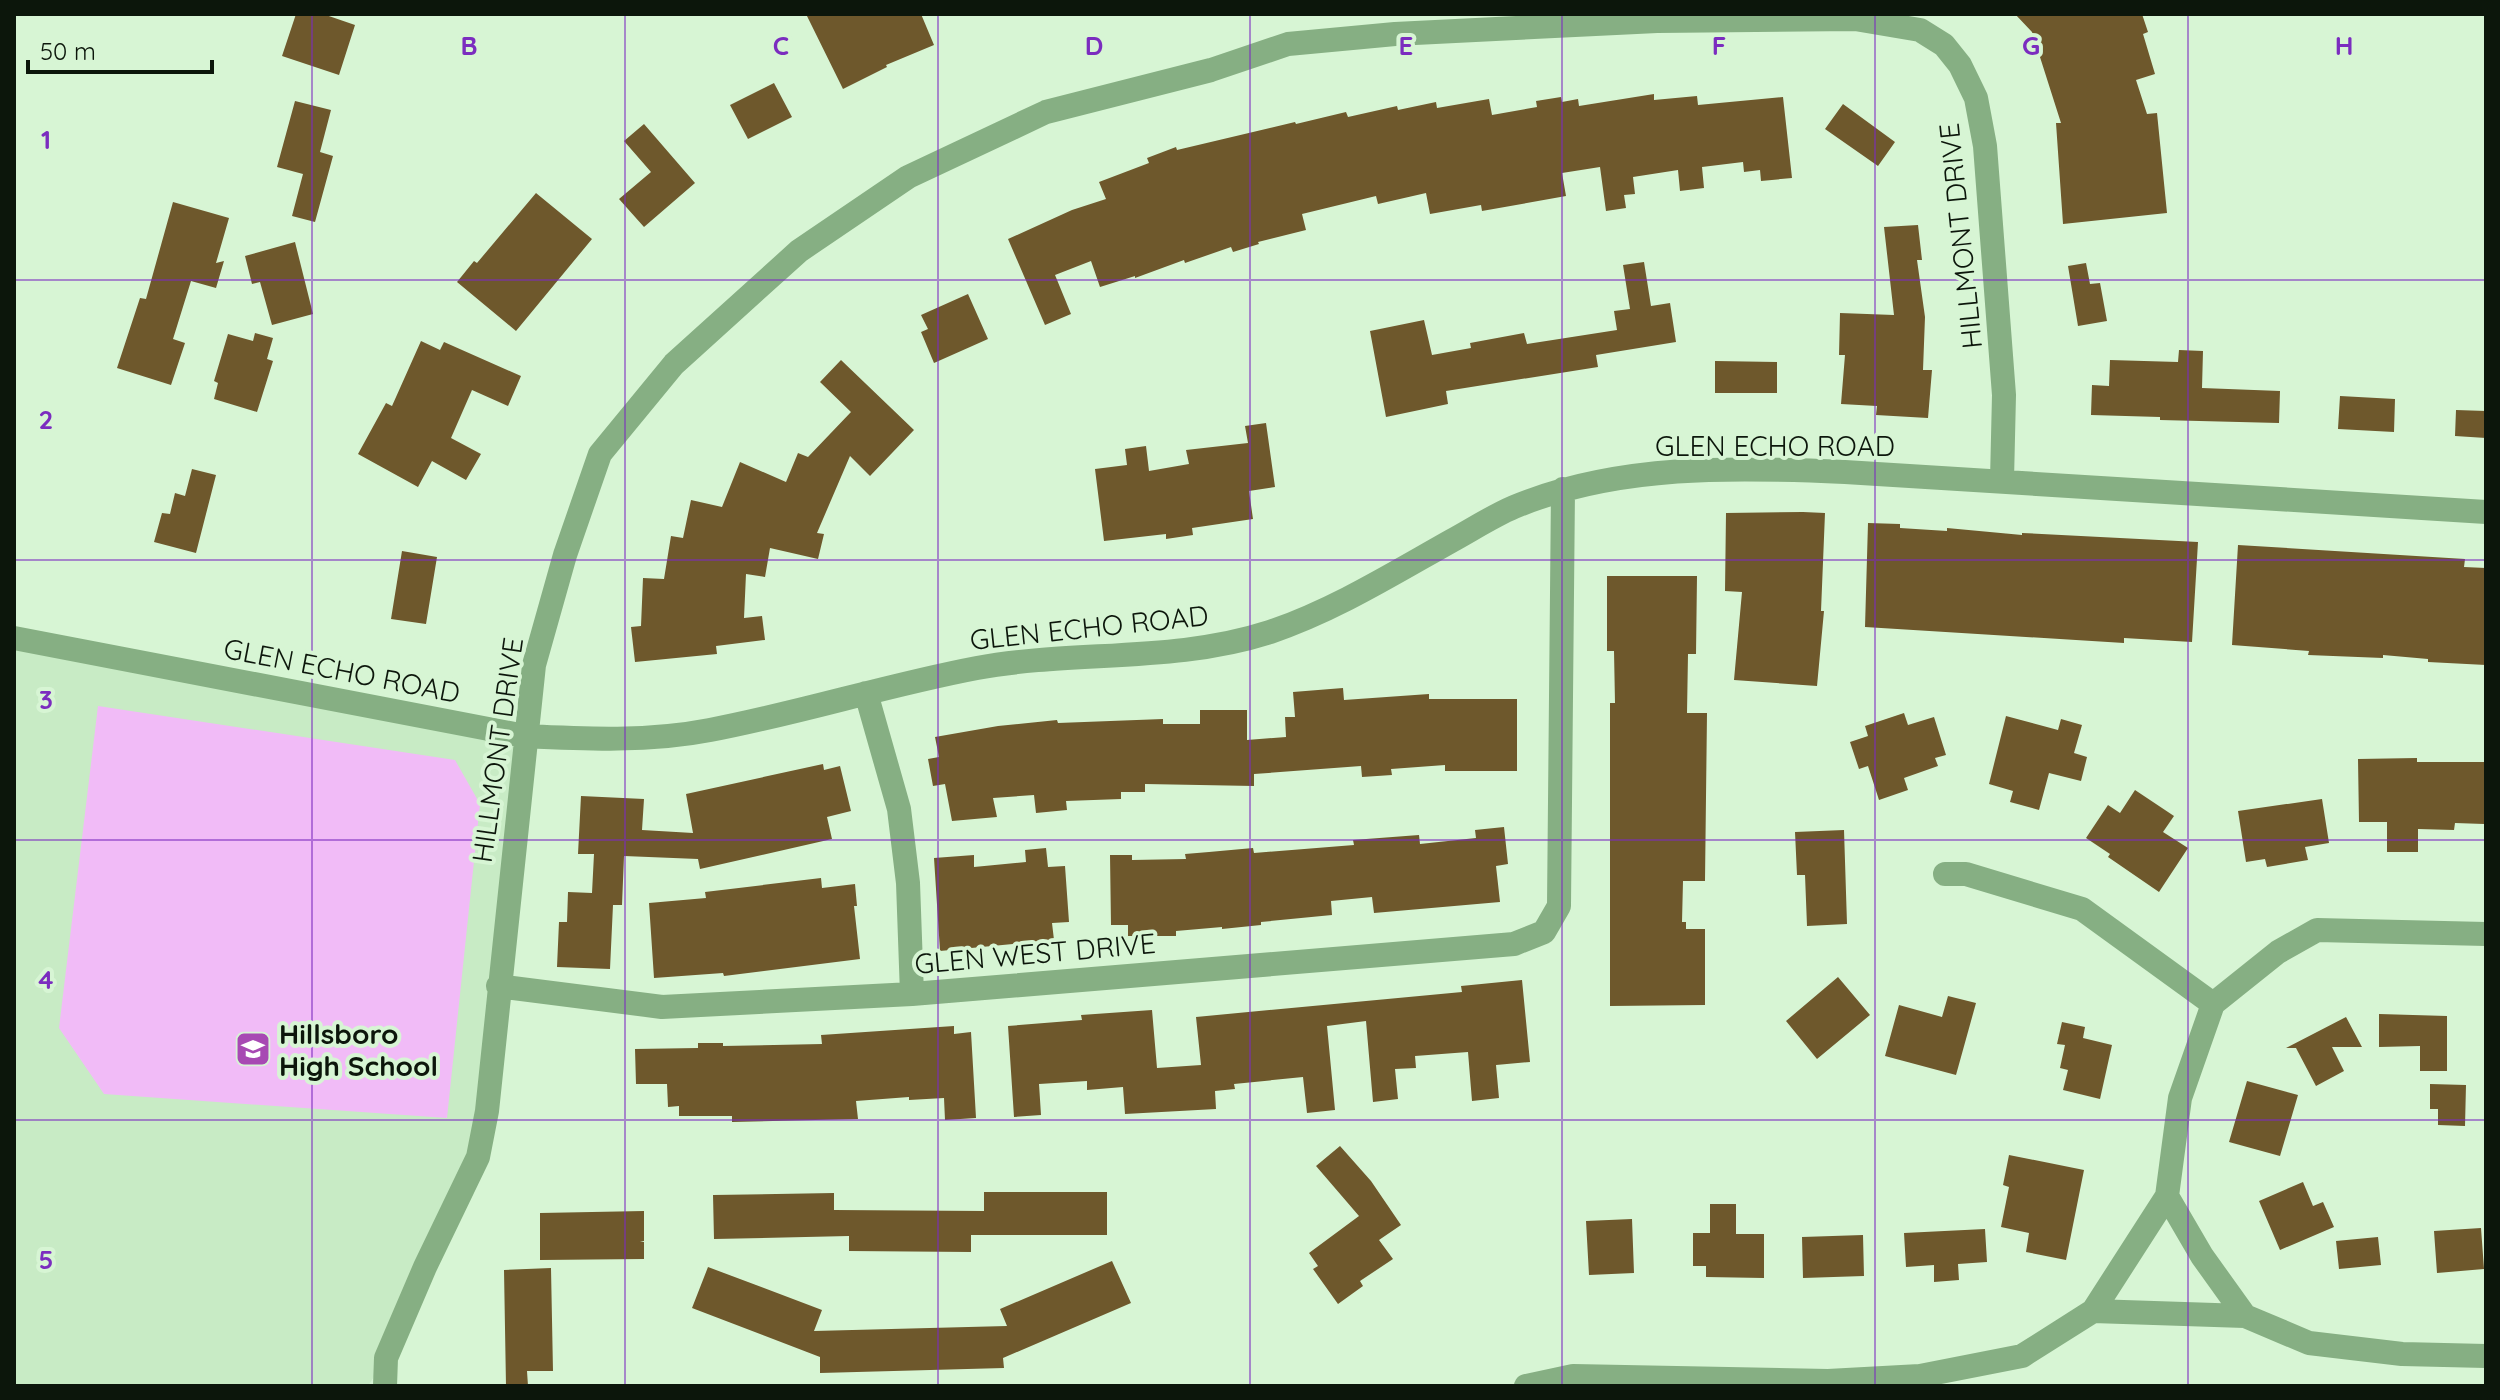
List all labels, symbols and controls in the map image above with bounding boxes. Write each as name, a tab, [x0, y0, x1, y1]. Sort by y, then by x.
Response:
scale bar	[28, 24, 212, 74]
text: B	[460, 29, 478, 62]
text: C	[773, 29, 789, 62]
text: D	[1085, 29, 1103, 62]
text: E	[1399, 29, 1413, 62]
text: F	[1712, 29, 1726, 62]
text: G	[2022, 29, 2040, 62]
text: H	[2335, 29, 2353, 62]
text: 50 m	[40, 36, 96, 66]
street label: HILLMONT DRIVE	[1931, 121, 1989, 351]
text: 1	[41, 123, 51, 156]
text: 2	[39, 403, 53, 436]
street label: GLEN ECHO ROAD	[1655, 428, 1895, 463]
street label: GLEN ECHO ROAD	[968, 597, 1210, 657]
street label: GLEN ECHO ROAD	[221, 630, 463, 710]
street label: HILLMONT DRIVE	[464, 635, 530, 865]
text: 3	[39, 683, 53, 716]
street label: GLEN WEST DRIVE	[913, 925, 1157, 981]
text: 4	[38, 963, 54, 996]
place label: Hillsboro High School	[279, 1016, 438, 1083]
school or university icon: Hillsboro High School	[234, 1030, 272, 1068]
text: 5	[39, 1243, 53, 1276]

